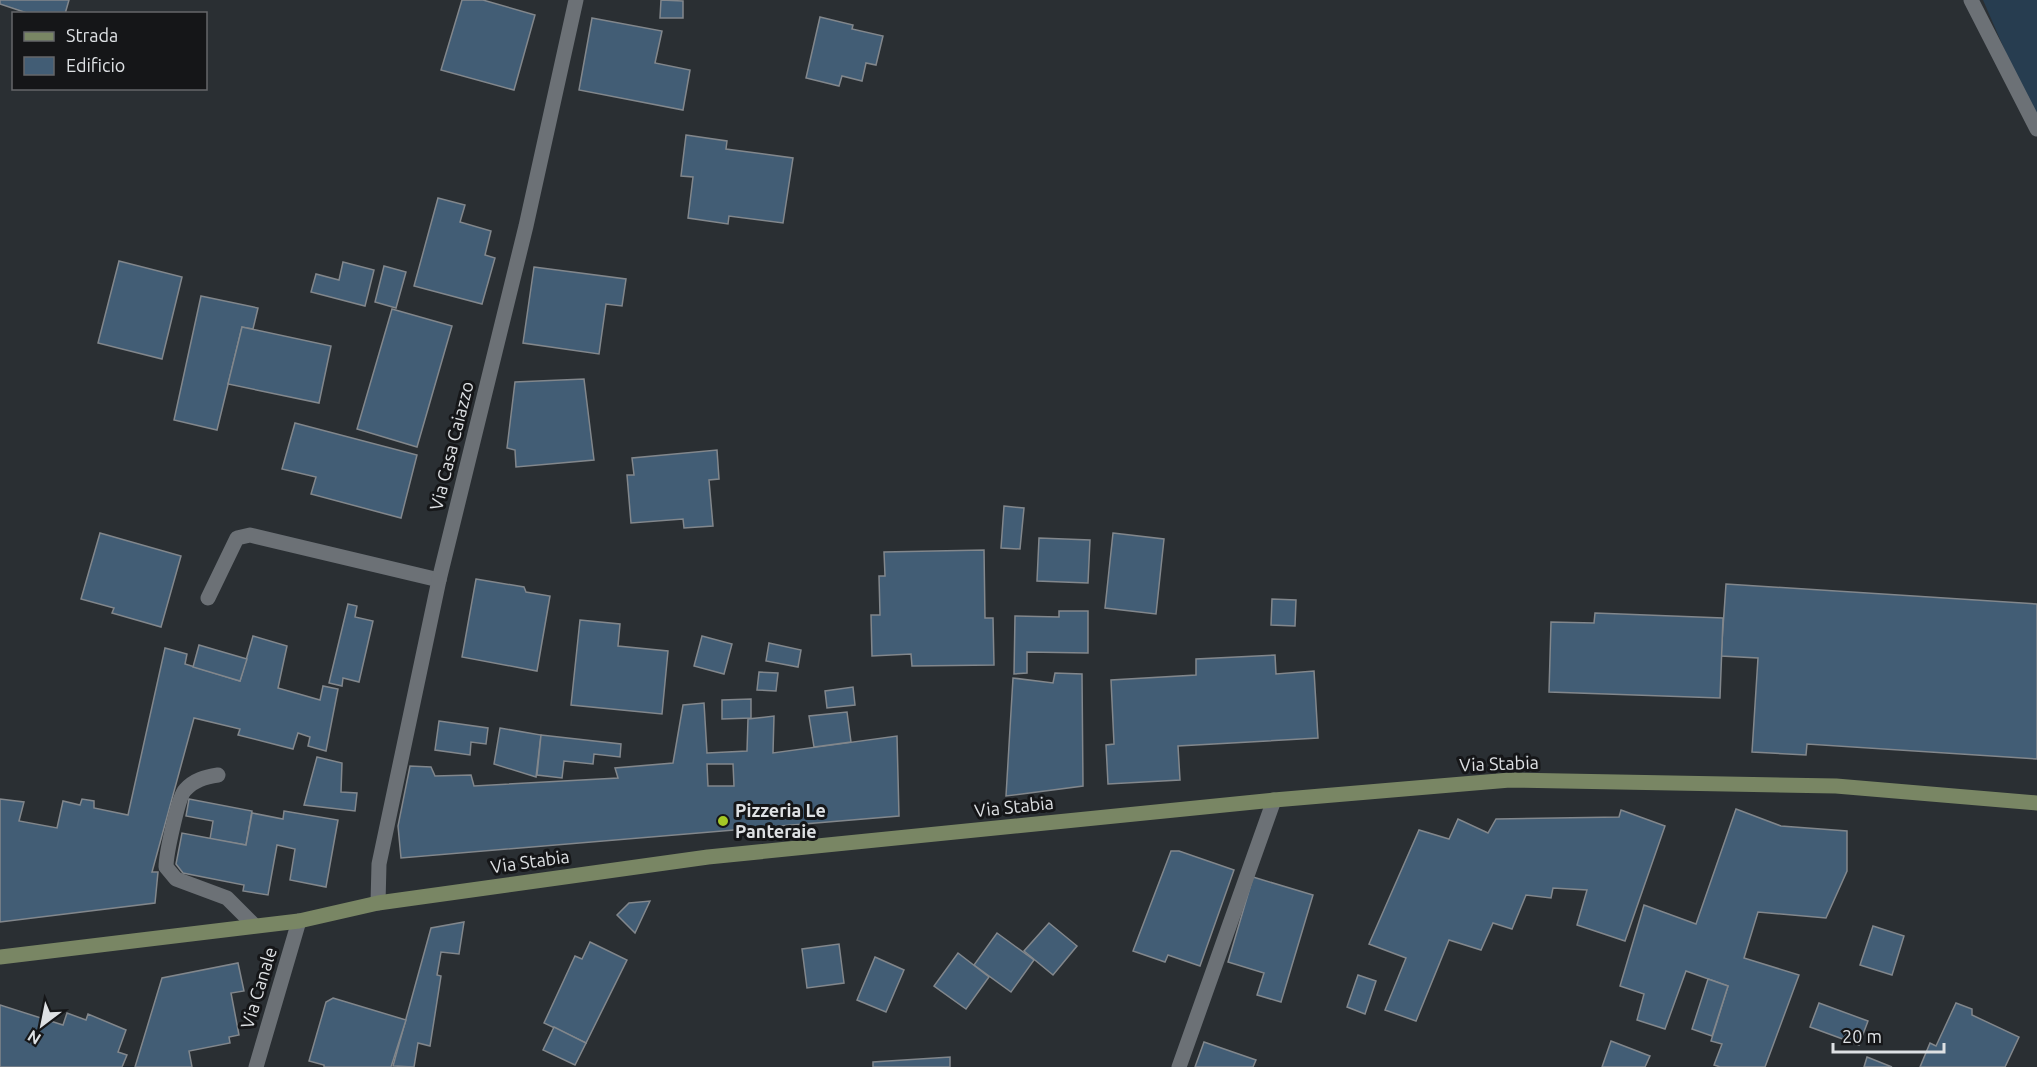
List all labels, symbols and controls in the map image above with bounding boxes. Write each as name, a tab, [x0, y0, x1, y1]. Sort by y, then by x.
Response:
legend	[12, 12, 207, 90]
text: Strada	[66, 25, 118, 45]
text: Edificio	[66, 55, 125, 75]
street label: Via Casa Caiazzo	[425, 379, 477, 512]
street label: Via Stabia	[1459, 752, 1539, 774]
street label: Via Stabia	[973, 792, 1055, 820]
place label: Pizzeria Le Panteraie	[735, 800, 826, 841]
marker: Pizzeria Le Panteraie	[716, 814, 730, 828]
street label: Via Stabia	[489, 846, 571, 876]
street label: Via Canale	[236, 944, 280, 1031]
north arrow	[12, 995, 72, 1055]
scale bar	[1833, 1016, 1944, 1054]
text: 20 m	[1842, 1026, 1882, 1046]
text: N	[24, 1027, 44, 1049]

